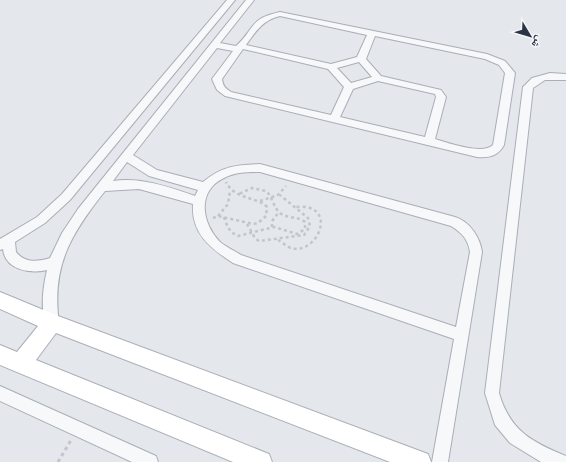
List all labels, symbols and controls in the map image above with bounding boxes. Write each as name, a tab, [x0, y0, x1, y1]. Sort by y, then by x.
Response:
north arrow	[510, 16, 550, 56]
text: ش	[528, 33, 546, 51]

